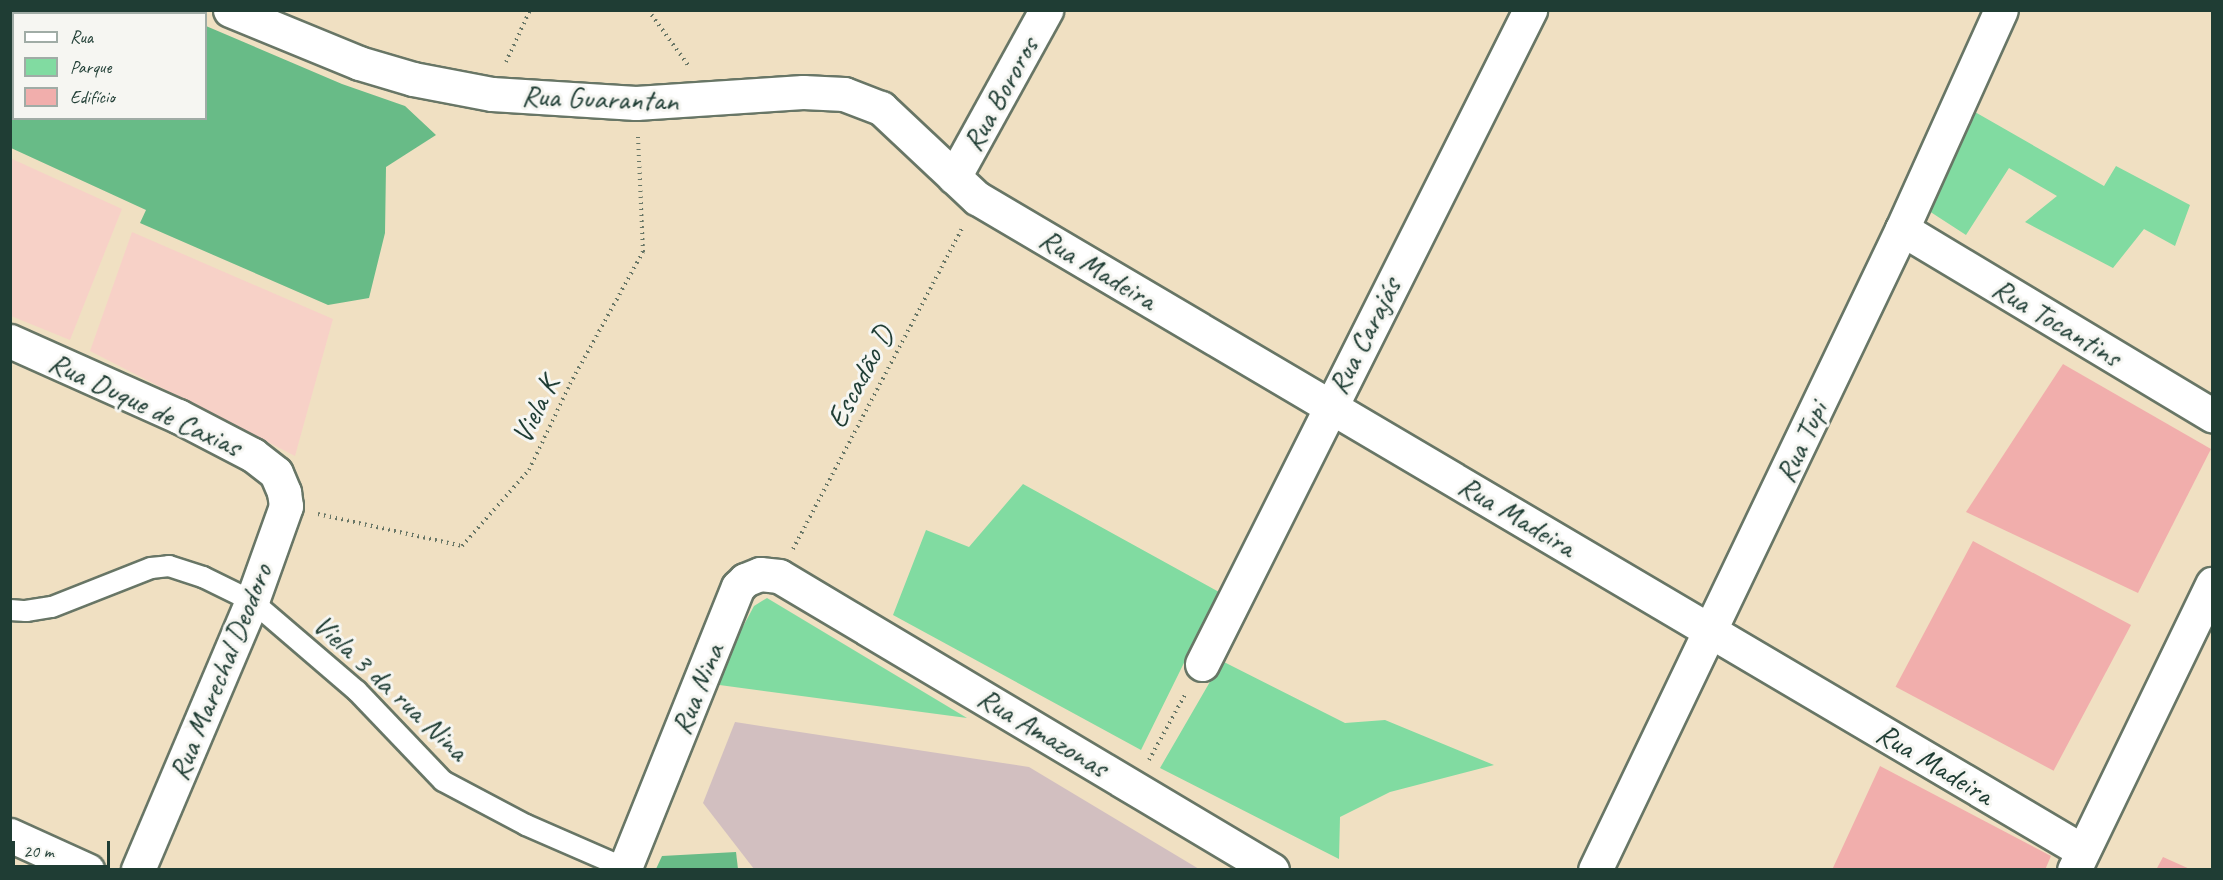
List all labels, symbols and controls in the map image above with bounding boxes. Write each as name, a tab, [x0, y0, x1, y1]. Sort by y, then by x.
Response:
legend	[12, 12, 207, 120]
text: Rua	[70, 26, 93, 48]
street label: Rua Bororos	[954, 31, 1046, 157]
text: Parque	[70, 56, 111, 78]
street label: Rua Guarantan	[521, 77, 679, 119]
text: Edifício	[70, 86, 115, 108]
street label: Rua Madeira	[1032, 220, 1164, 318]
street label: Rua Tocantins	[1987, 270, 2127, 374]
street label: Rua Carajás	[1320, 272, 1408, 400]
street label: Escadão D	[818, 320, 902, 434]
street label: Rua Duque de Caxias	[43, 344, 247, 464]
street label: Viela K	[504, 371, 566, 449]
street label: Rua Tupi	[1767, 396, 1835, 488]
street label: Rua Madeira	[1451, 467, 1583, 565]
street label: Rua Marechal Deodoro	[160, 558, 280, 786]
street label: Viela 3 da rua Nina	[306, 606, 476, 768]
street label: Rua Nina	[662, 638, 732, 740]
street label: Rua Amazonas	[971, 679, 1115, 785]
street label: Rua Madeira	[1869, 715, 2001, 813]
scale bar	[15, 829, 112, 867]
text: 20 m	[23, 840, 54, 862]

